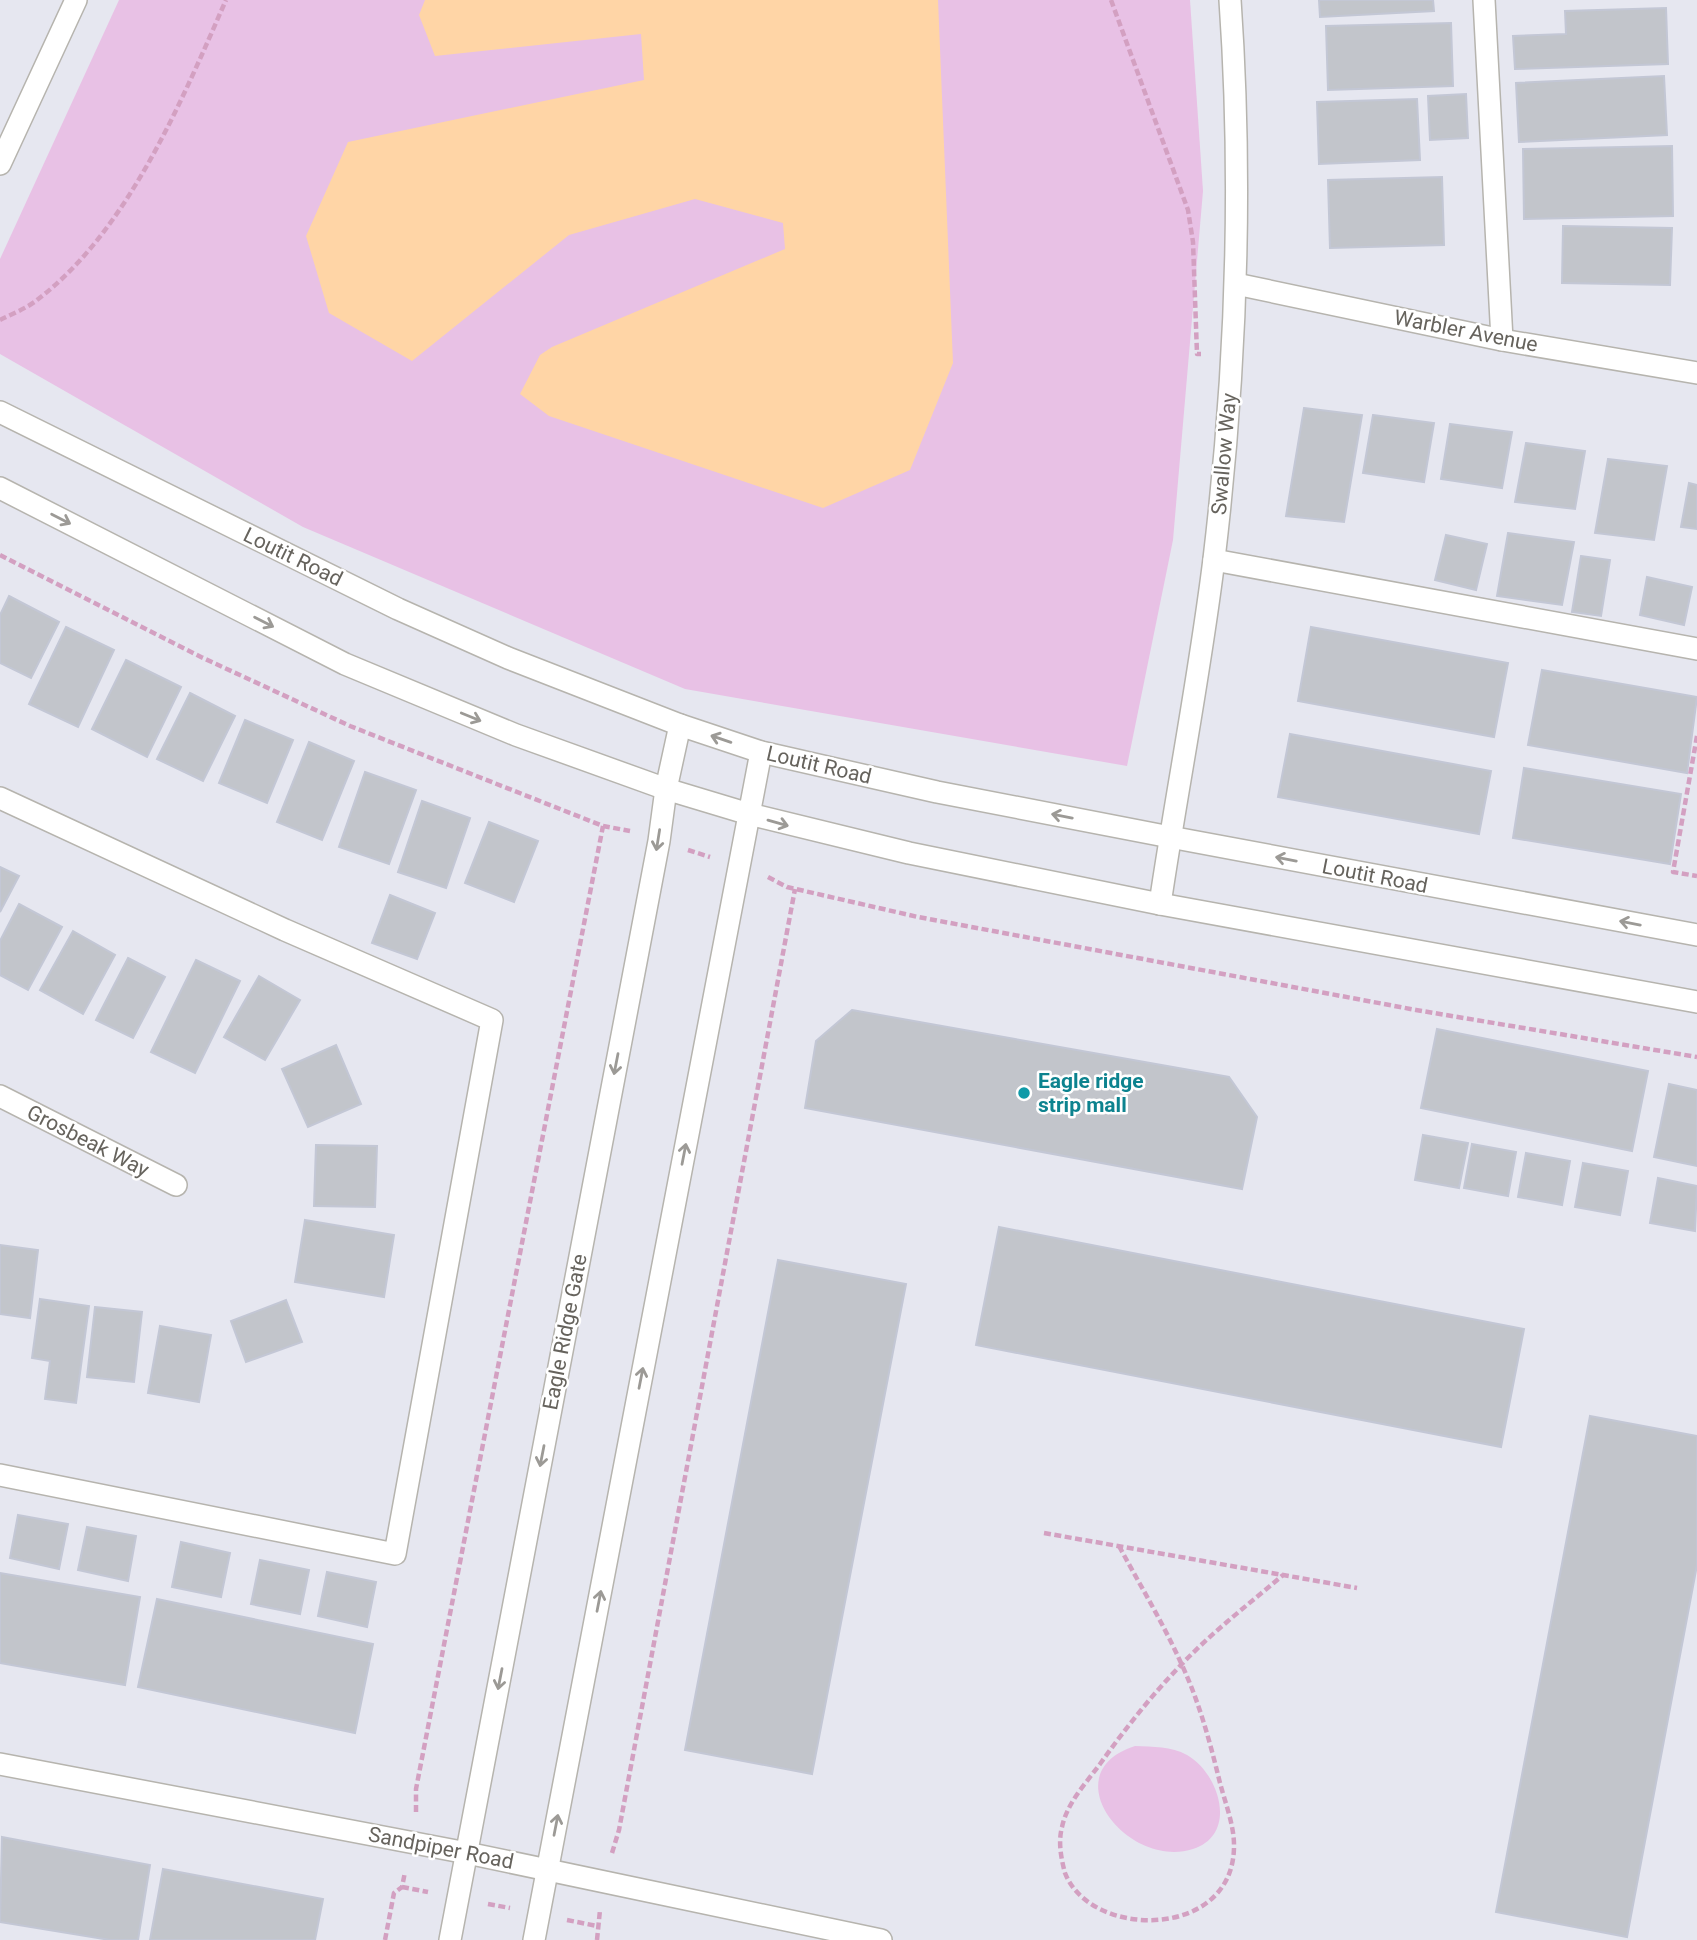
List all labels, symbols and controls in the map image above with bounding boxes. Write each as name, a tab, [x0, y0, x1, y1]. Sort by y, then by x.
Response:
street label: Warbler Avenue	[1392, 305, 1540, 357]
street label: Swallow Way	[1207, 392, 1241, 516]
one-way arrow	[50, 513, 71, 527]
street label: Loutit Road	[240, 523, 346, 591]
one-way arrow	[253, 616, 274, 630]
one-way arrow	[459, 711, 481, 724]
one-way arrow	[711, 732, 733, 744]
street label: Loutit Road	[764, 741, 874, 789]
one-way arrow	[1051, 809, 1074, 823]
one-way arrow	[767, 817, 789, 830]
one-way arrow	[651, 828, 664, 851]
one-way arrow	[1275, 852, 1298, 865]
street label: Loutit Road	[1320, 854, 1430, 898]
one-way arrow	[1619, 916, 1642, 929]
one-way arrow	[609, 1052, 623, 1074]
place label: Eagle ridge strip mall	[1038, 1069, 1144, 1117]
marker: Eagle ridge strip mall	[1016, 1085, 1032, 1101]
street label: Grosbeak Way	[23, 1100, 153, 1182]
one-way arrow	[678, 1144, 691, 1166]
street label: Eagle Ridge Gate	[538, 1252, 592, 1412]
one-way arrow	[635, 1367, 649, 1390]
one-way arrow	[535, 1444, 548, 1466]
one-way arrow	[592, 1590, 606, 1613]
one-way arrow	[492, 1667, 506, 1690]
one-way arrow	[550, 1814, 563, 1837]
street label: Sandpiper Road	[366, 1822, 516, 1874]

